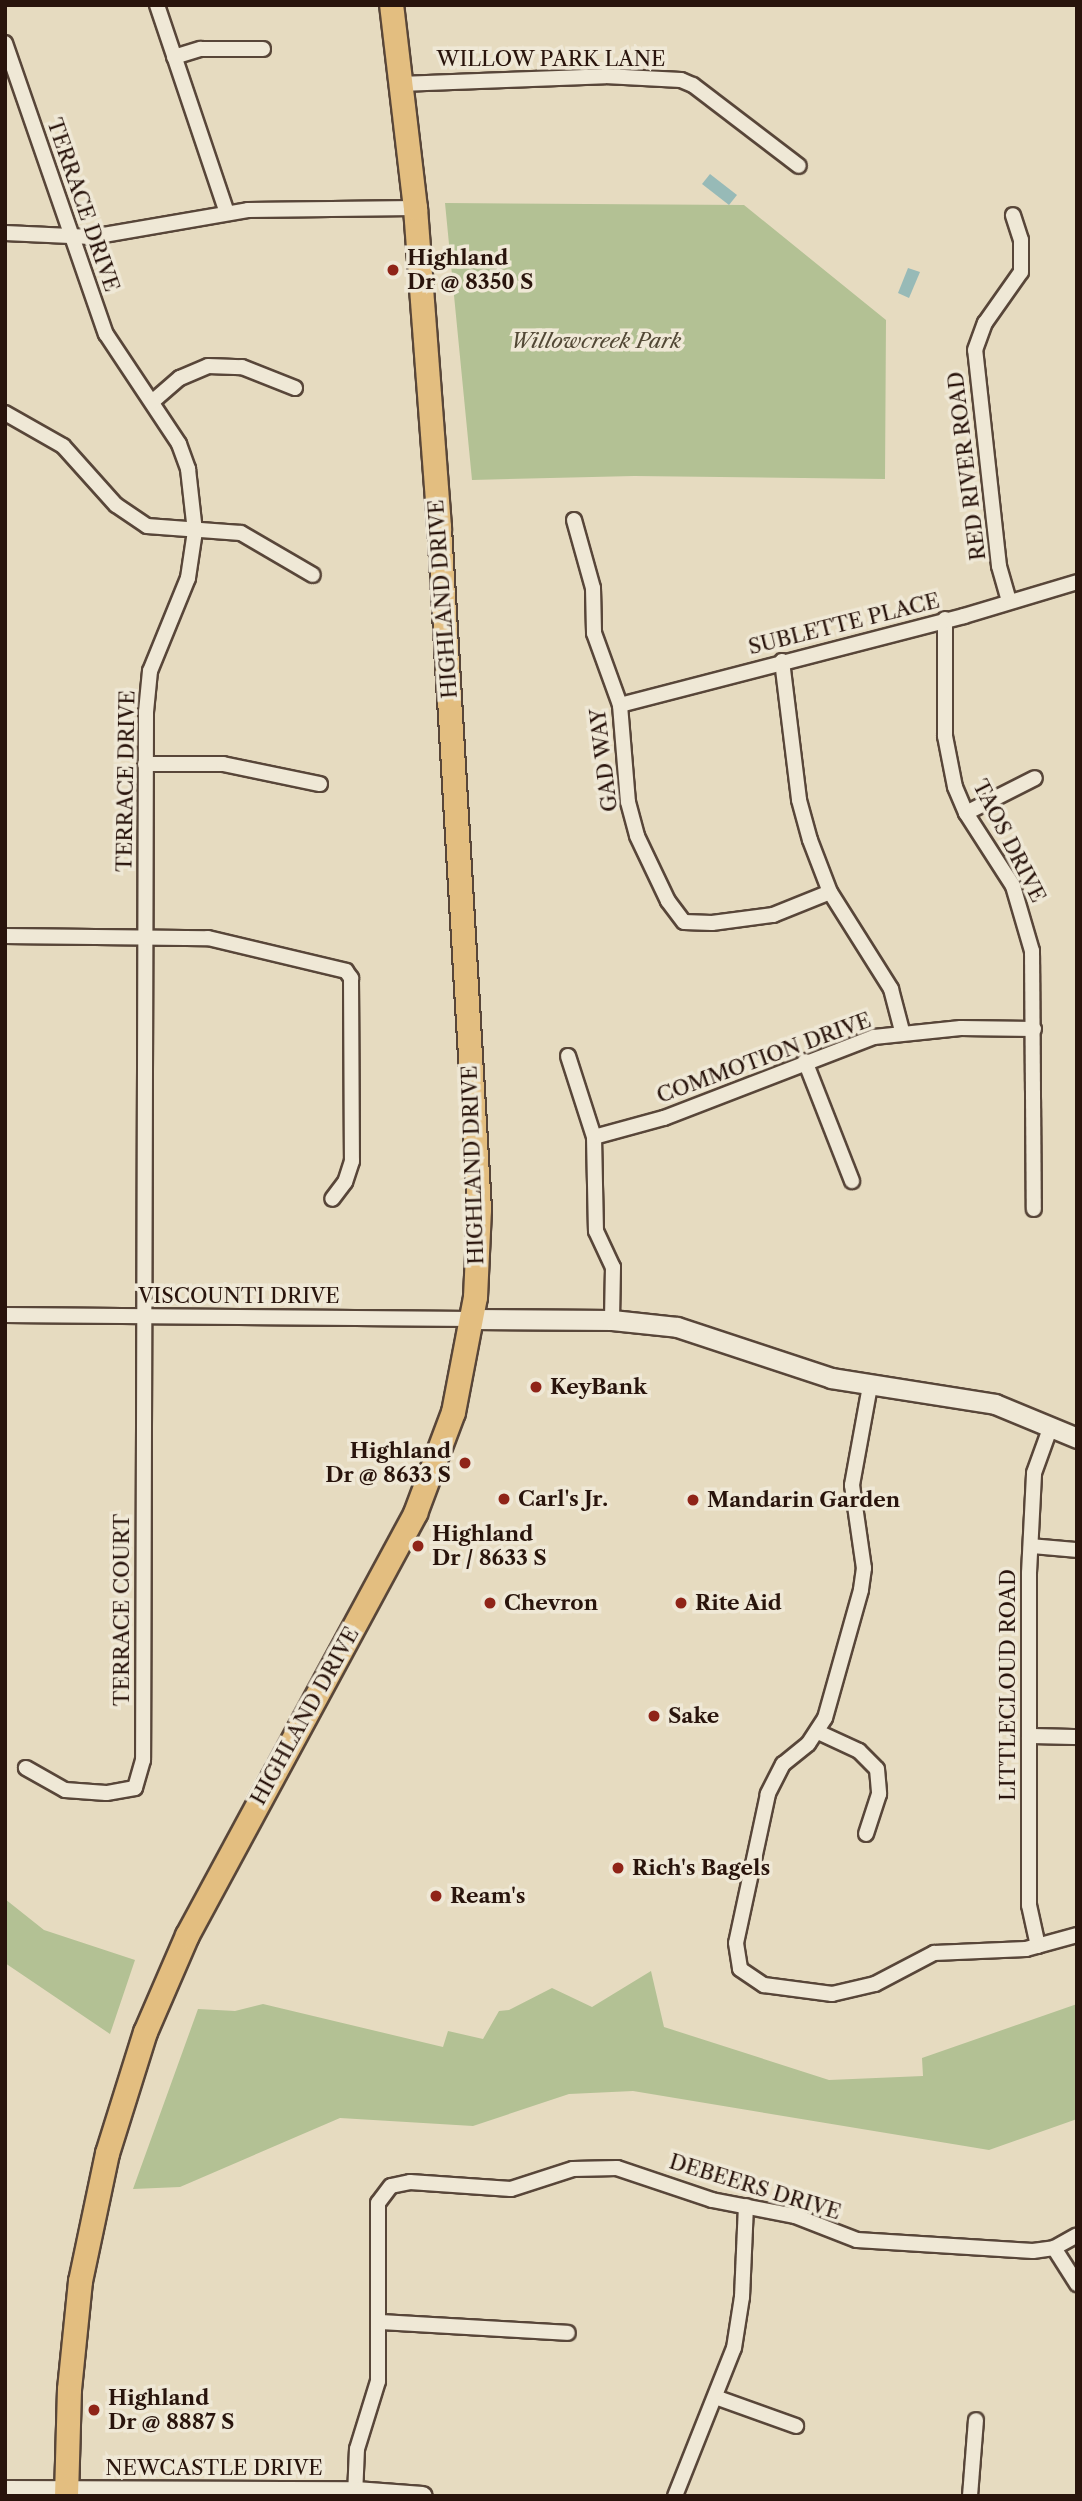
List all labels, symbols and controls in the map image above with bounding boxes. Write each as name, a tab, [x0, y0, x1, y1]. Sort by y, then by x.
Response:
street label: WILLOW PARK LANE	[436, 46, 666, 72]
street label: TERRACE DRIVE	[41, 115, 125, 295]
place label: Highland Dr @ 8350 S	[407, 245, 534, 295]
marker: Highland Dr @ 8350 S	[385, 262, 401, 278]
park label: Willowcreek Park	[511, 328, 681, 354]
street label: RED RIVER ROAD	[943, 370, 991, 562]
street label: HIGHLAND DRIVE	[423, 499, 463, 699]
street label: SUBLETTE PLACE	[746, 588, 942, 660]
street label: TERRACE DRIVE	[112, 690, 140, 872]
street label: GAD WAY	[585, 706, 623, 814]
street label: TAOS DRIVE	[967, 775, 1051, 907]
street label: COMMOTION DRIVE	[653, 1007, 875, 1109]
street label: HIGHLAND DRIVE	[457, 1065, 489, 1265]
street label: VISCOUNTI DRIVE	[138, 1283, 340, 1309]
place label: KeyBank	[550, 1374, 647, 1400]
marker: KeyBank	[528, 1379, 544, 1395]
place label: Highland Dr @ 8633 S	[325, 1438, 451, 1488]
marker: Highland Dr @ 8633 S	[457, 1455, 473, 1471]
place label: Carl's Jr.	[518, 1486, 608, 1512]
place label: Mandarin Garden	[707, 1487, 900, 1513]
marker: Carl's Jr.	[496, 1491, 512, 1507]
marker: Mandarin Garden	[685, 1492, 701, 1508]
street label: TERRACE COURT	[109, 1514, 135, 1706]
place label: Highland Dr / 8633 S	[432, 1521, 547, 1571]
marker: Highland Dr / 8633 S	[410, 1538, 426, 1554]
street label: LITTLECLOUD ROAD	[995, 1569, 1021, 1801]
place label: Chevron	[504, 1590, 598, 1616]
place label: Rite Aid	[695, 1590, 783, 1616]
marker: Chevron	[482, 1595, 498, 1611]
marker: Rite Aid	[673, 1595, 689, 1611]
street label: HIGHLAND DRIVE	[246, 1623, 364, 1809]
place label: Sake	[668, 1703, 719, 1729]
marker: Sake	[646, 1708, 662, 1724]
place label: Rich's Bagels	[632, 1855, 770, 1881]
marker: Rich's Bagels	[610, 1860, 626, 1876]
place label: Ream's	[450, 1883, 525, 1909]
marker: Ream's	[428, 1888, 444, 1904]
street label: DEBEERS DRIVE	[666, 2149, 844, 2225]
place label: Highland Dr @ 8887 S	[108, 2385, 235, 2435]
marker: Highland Dr @ 8887 S	[86, 2402, 102, 2418]
street label: NEWCASTLE DRIVE	[105, 2455, 323, 2481]

